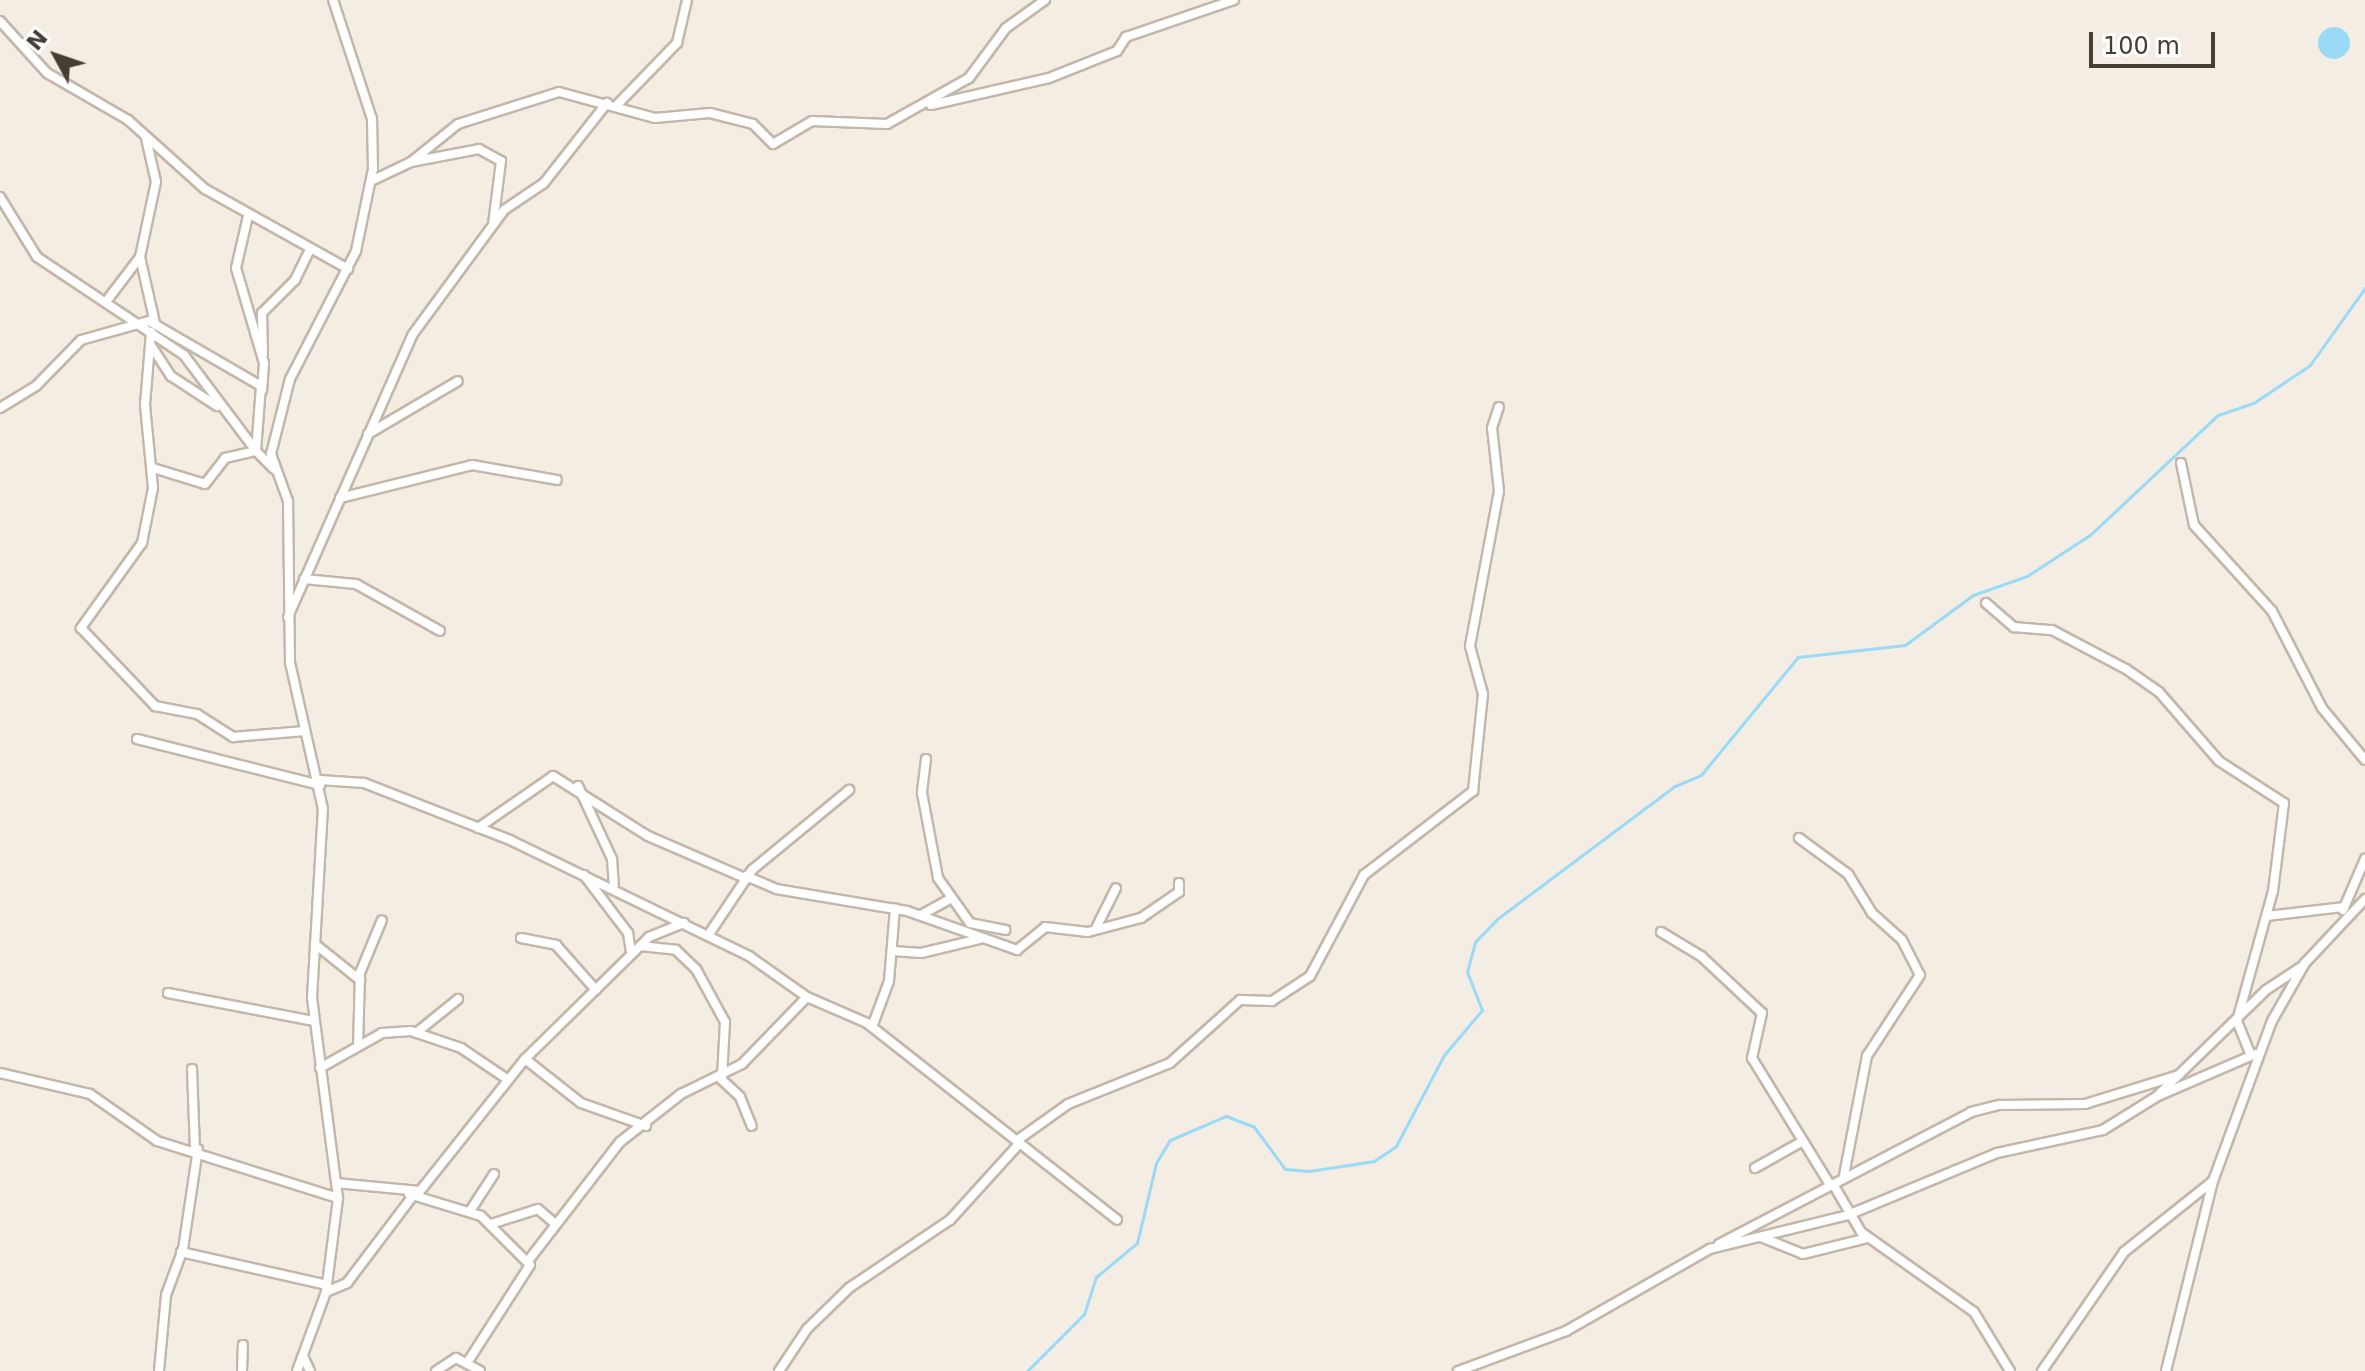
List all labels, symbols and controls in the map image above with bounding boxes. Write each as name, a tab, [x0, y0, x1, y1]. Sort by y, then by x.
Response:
north arrow	[16, 16, 96, 96]
scale bar	[2093, 16, 2219, 66]
text: N	[22, 25, 53, 55]
text: 100 m	[2103, 32, 2180, 60]

